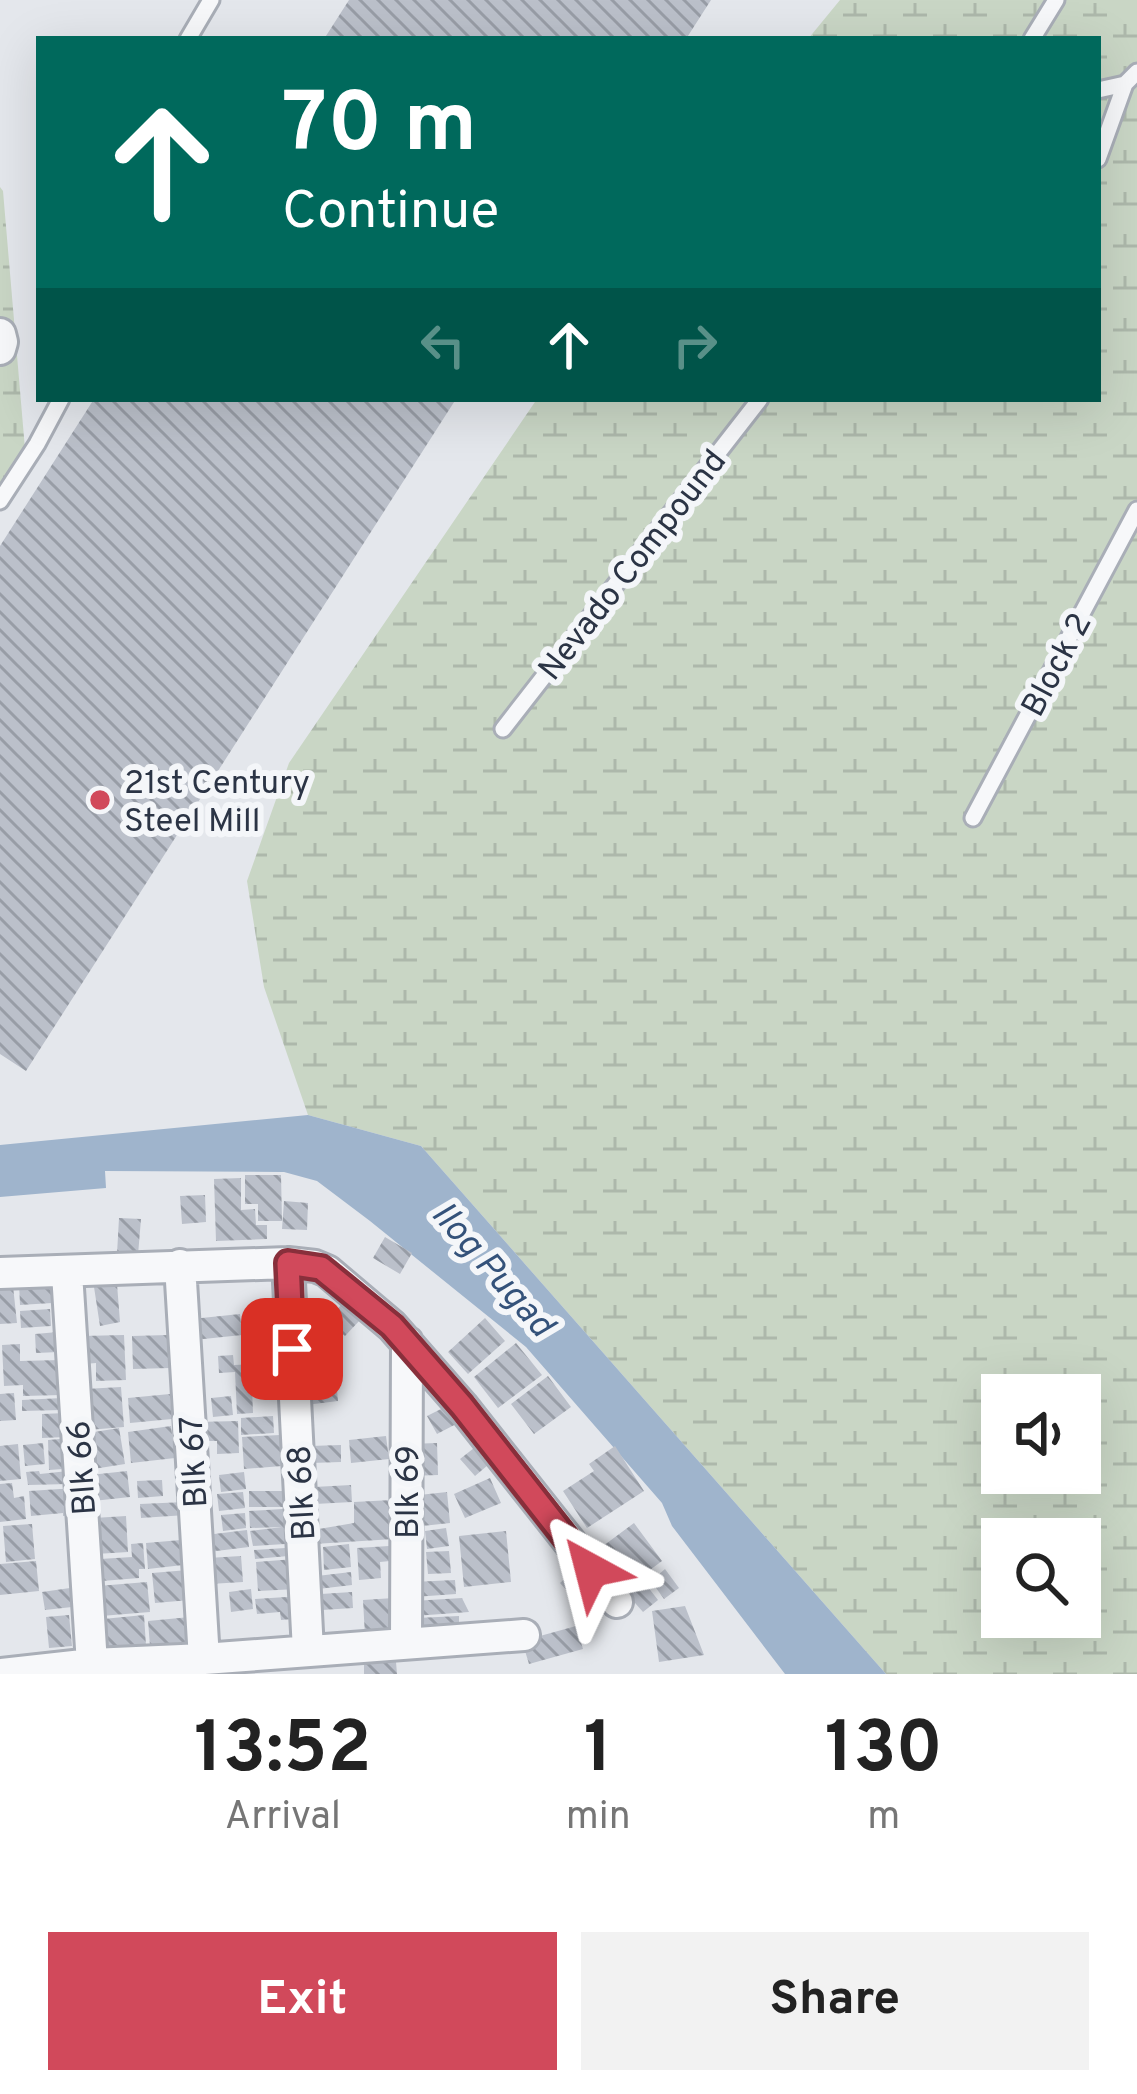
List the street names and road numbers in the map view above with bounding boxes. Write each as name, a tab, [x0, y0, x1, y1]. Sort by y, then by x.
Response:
street label: Nevado Compound	[531, 443, 737, 690]
street label: Block 2	[1014, 607, 1103, 725]
street label: Blk 67	[173, 1415, 219, 1509]
street label: Blk 66	[60, 1419, 108, 1517]
street label: Blk 68	[281, 1444, 327, 1542]
street label: Blk 69	[389, 1445, 431, 1539]

